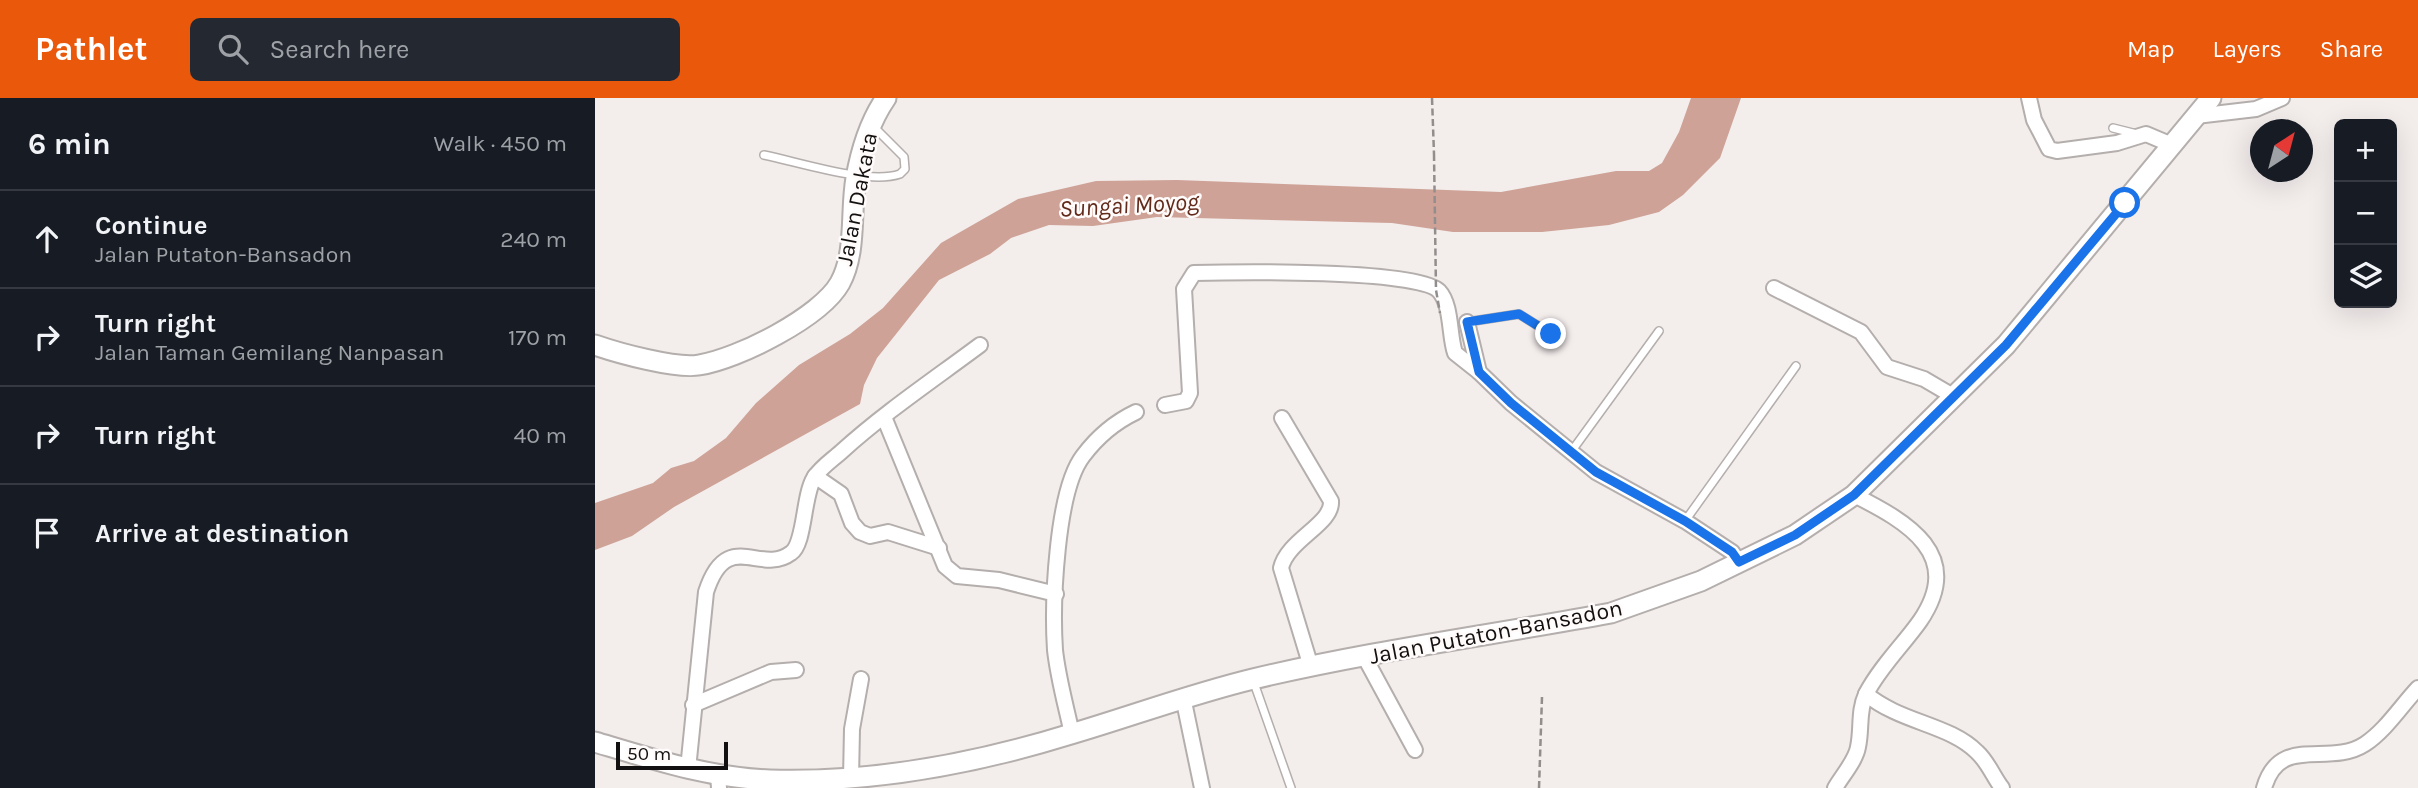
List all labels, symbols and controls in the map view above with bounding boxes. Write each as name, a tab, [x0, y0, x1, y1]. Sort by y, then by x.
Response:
search box	[190, 18, 680, 81]
text: Pathlet	[35, 30, 148, 68]
icon: search	[214, 30, 252, 68]
text: Search here	[270, 34, 409, 65]
text: Map	[2127, 35, 2175, 63]
text: Layers	[2213, 35, 2282, 63]
text: Share	[2320, 35, 2383, 63]
north arrow	[2250, 119, 2313, 182]
map controls	[2334, 119, 2397, 308]
button: +	[2334, 119, 2397, 182]
text: 6 min	[28, 126, 111, 162]
text: Walk · 450 m	[434, 130, 567, 157]
street label: Jalan Dakata	[831, 130, 883, 268]
button: −	[2334, 182, 2397, 245]
water label: Sungai Moyog	[1059, 187, 1200, 223]
route start	[2109, 187, 2140, 218]
text: Continue	[95, 210, 207, 241]
icon: ahead	[28, 220, 66, 258]
text: 240 m	[500, 226, 567, 253]
text: Jalan Putaton-Bansadon	[95, 241, 352, 268]
button: layers	[2334, 245, 2397, 308]
text: Turn right	[95, 308, 216, 339]
icon: right	[28, 318, 66, 356]
route end	[1535, 318, 1566, 349]
text: 170 m	[508, 324, 567, 351]
text: Jalan Taman Gemilang Nanpasan	[95, 339, 445, 366]
icon: right	[28, 416, 66, 454]
text: Turn right	[95, 420, 216, 451]
text: 40 m	[514, 422, 567, 449]
icon: arrive	[28, 514, 66, 552]
text: Arrive at destination	[95, 518, 349, 549]
street label: Jalan Putaton-Bansadon	[1367, 594, 1625, 670]
scale bar	[616, 739, 728, 771]
text: 50 m	[627, 743, 671, 765]

